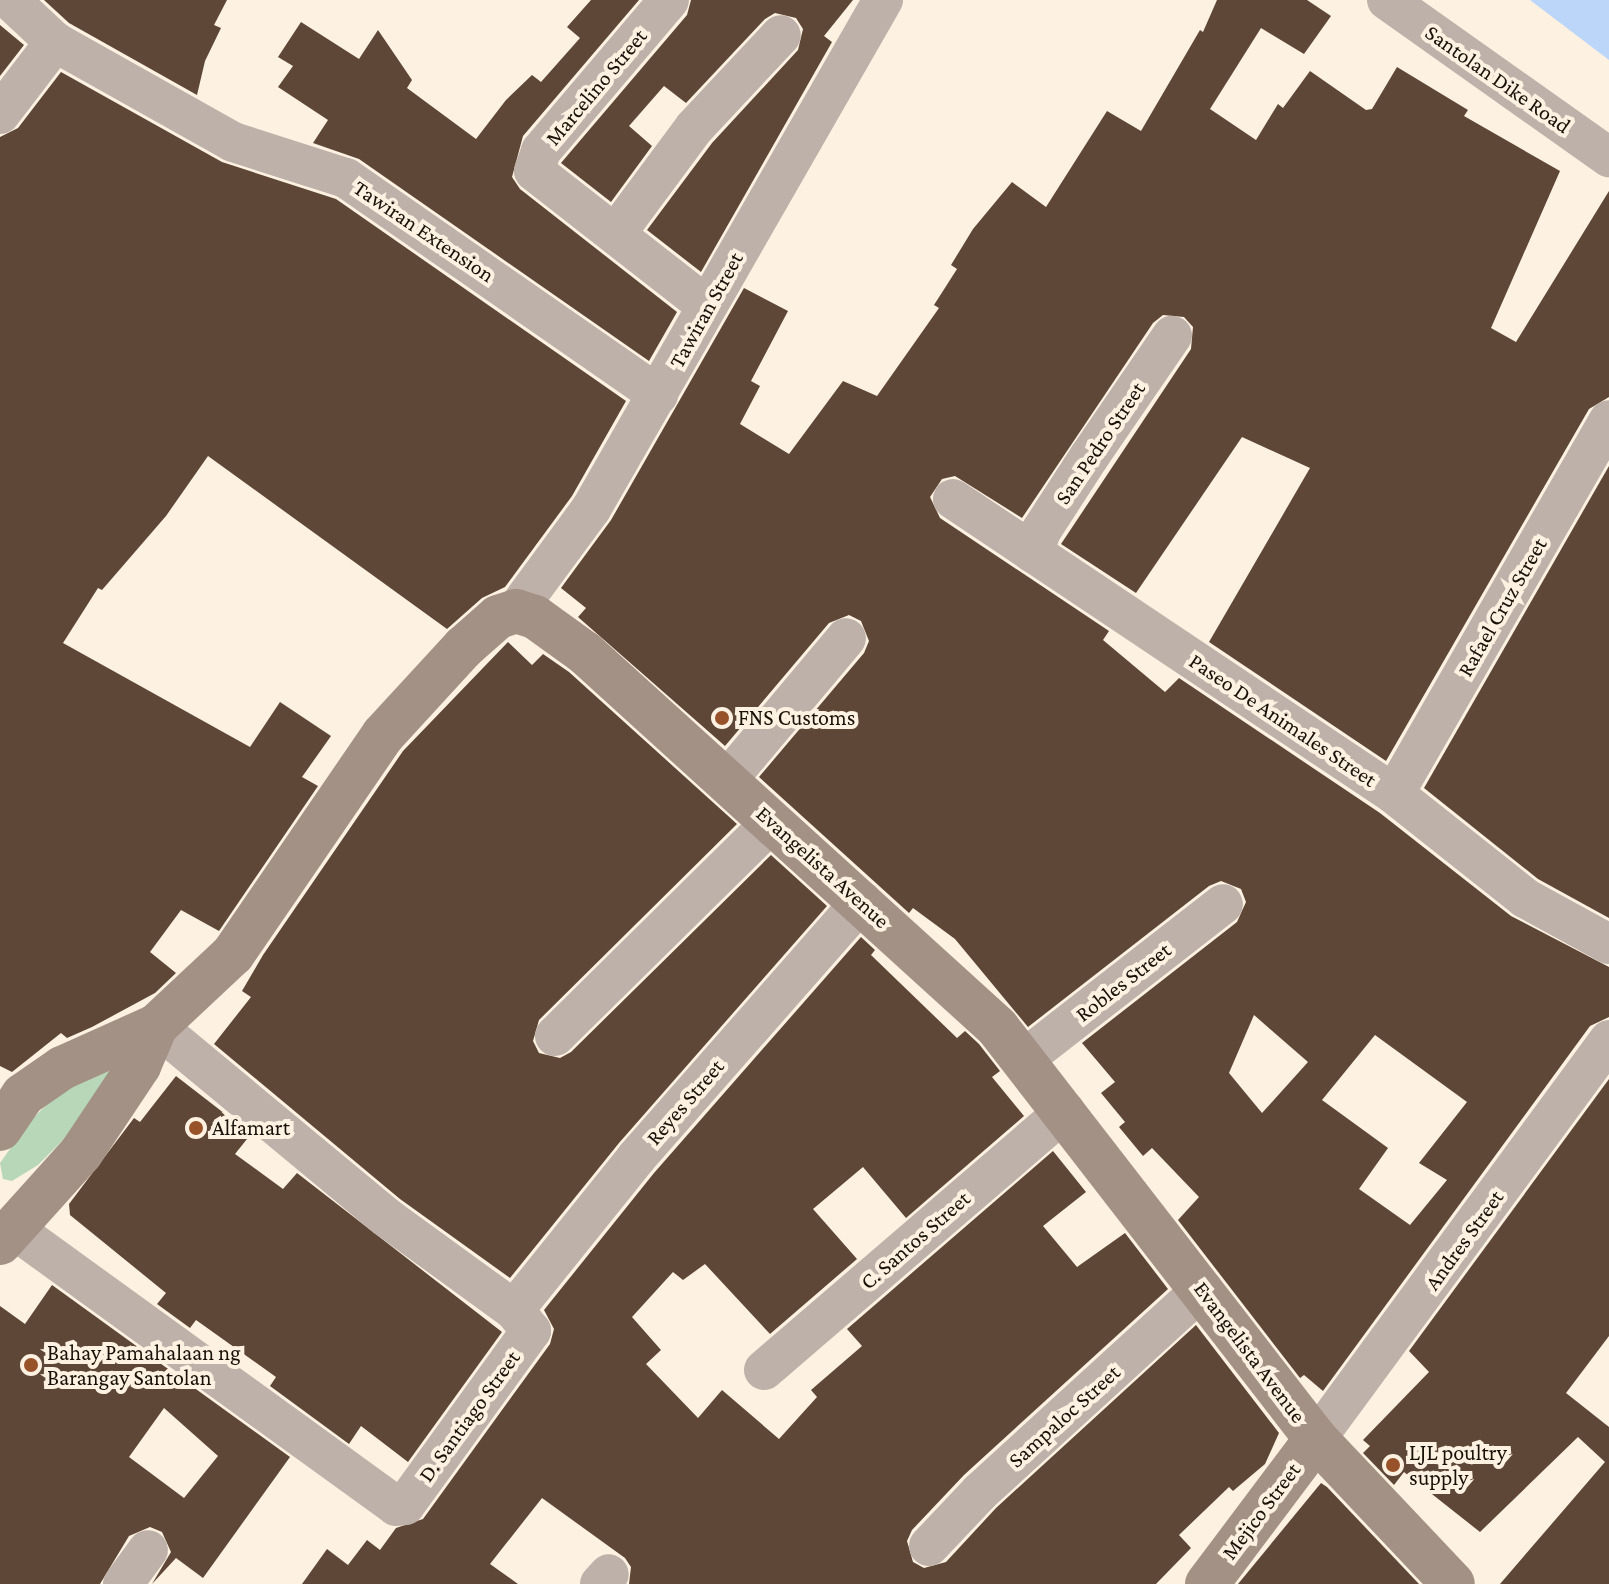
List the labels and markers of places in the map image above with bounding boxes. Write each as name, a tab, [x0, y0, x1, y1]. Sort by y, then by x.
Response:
place label: FNS Customs	[738, 705, 855, 731]
marker: FNS Customs	[713, 709, 731, 727]
place label: Alfamart	[212, 1115, 290, 1141]
marker: Alfamart	[187, 1119, 205, 1137]
place label: Bahay Pamahalaan ng Barangay Santolan	[47, 1339, 241, 1390]
marker: Bahay Pamahalaan ng Barangay Santolan	[22, 1356, 40, 1374]
place label: LJL poultry supply	[1409, 1439, 1507, 1490]
marker: LJL poultry supply	[1384, 1456, 1402, 1474]

